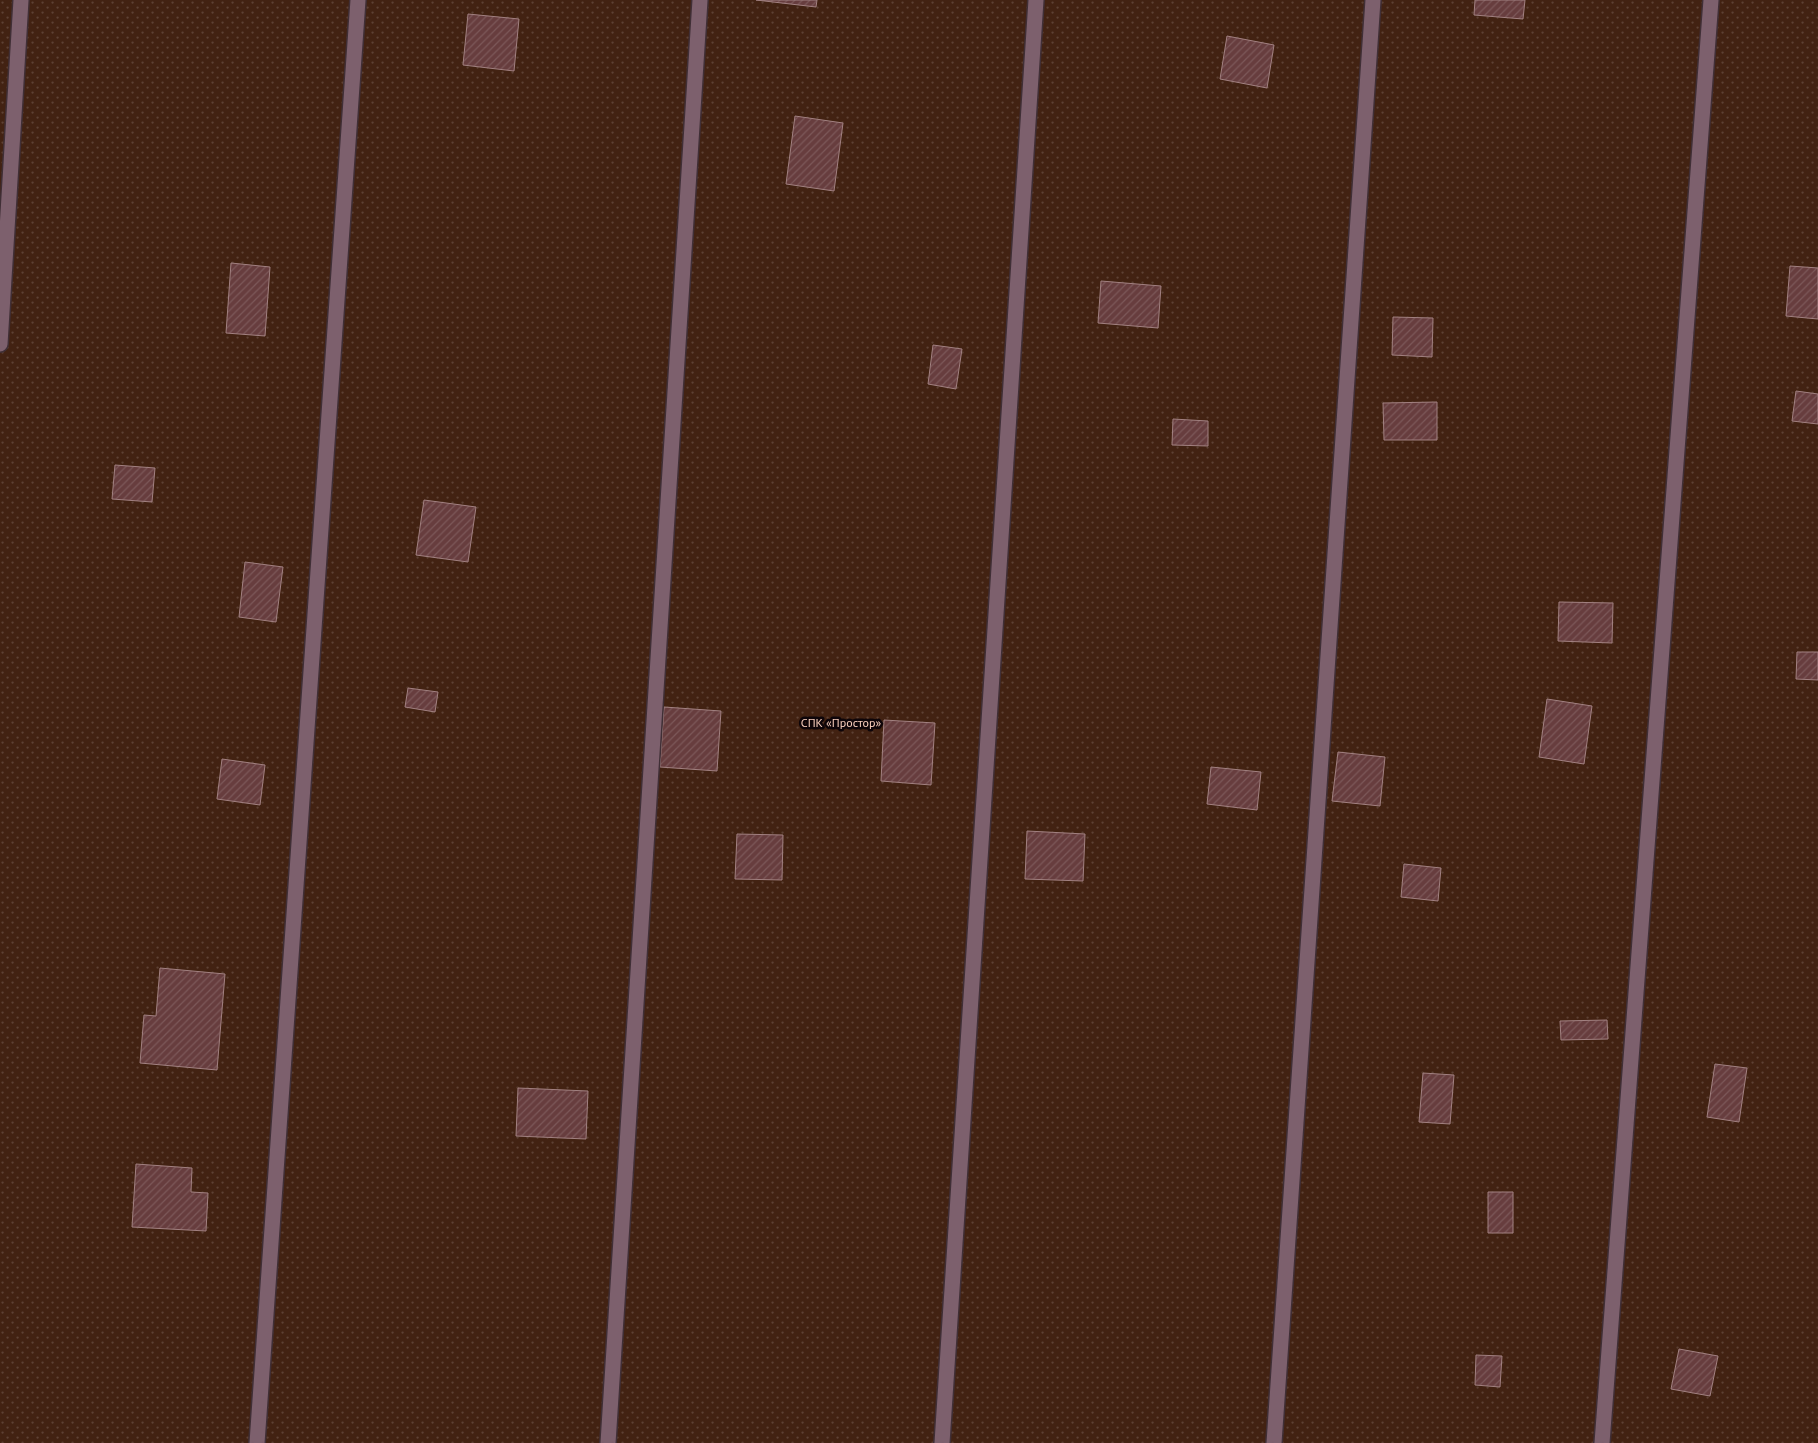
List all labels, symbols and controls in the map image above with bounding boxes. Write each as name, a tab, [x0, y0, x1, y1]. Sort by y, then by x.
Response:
park label: СПК «Простор»	[801, 715, 881, 730]

